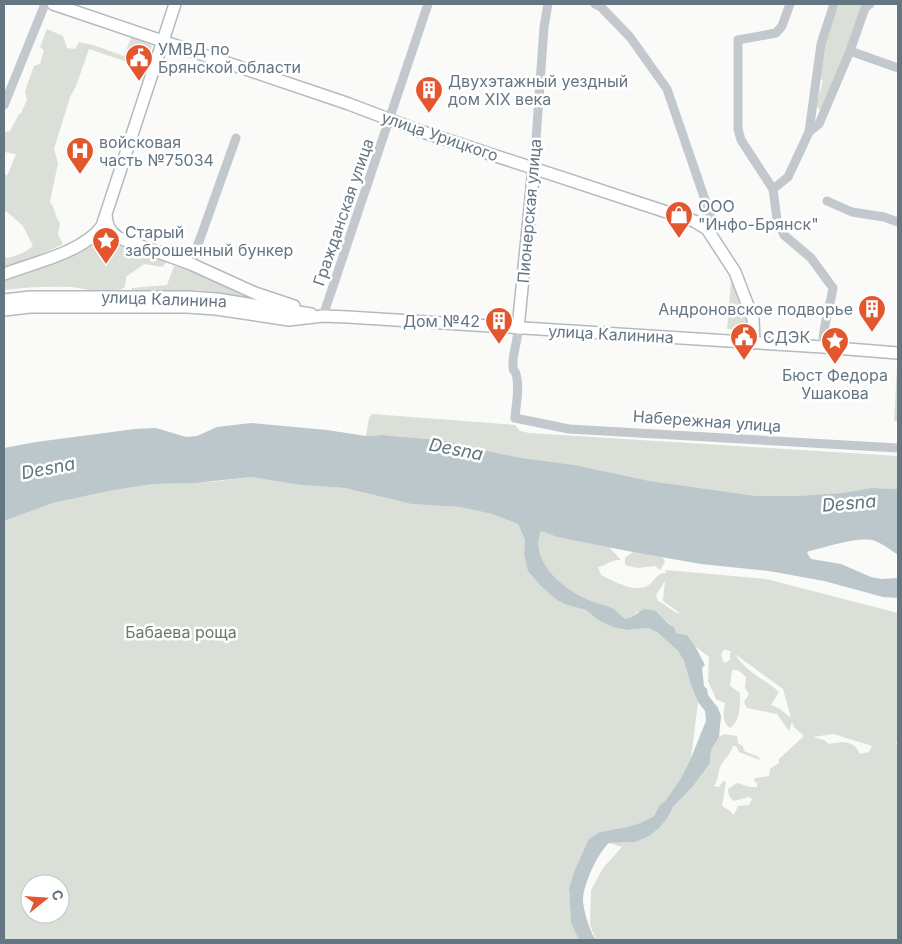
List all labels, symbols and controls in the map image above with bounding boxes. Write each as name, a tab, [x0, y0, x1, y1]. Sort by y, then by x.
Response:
place label: УМВД по Брянской области	[158, 39, 301, 77]
public building icon: УМВД по Брянской области	[124, 43, 154, 82]
place label: Двухэтажный уездный дом XIX века	[448, 71, 628, 109]
building icon: Двухэтажный уездный дом XIX века	[414, 75, 444, 114]
street label: улица Урицкого	[379, 107, 501, 165]
place label: войсковая часть №75034	[99, 132, 214, 170]
hospital icon: войсковая часть №75034	[65, 136, 95, 175]
street label: Гражданская улица	[308, 136, 378, 288]
street label: Пионерская улица	[513, 138, 545, 284]
place label: ООО "Инфо-Брянск"	[698, 196, 819, 234]
shop icon: ООО "Инфо-Брянск"	[664, 200, 694, 239]
place label: Старый заброшенный бункер	[125, 222, 293, 260]
place icon: Старый заброшенный бункер	[91, 226, 121, 265]
street label: улица Калинина	[101, 287, 227, 311]
building icon: Андроновское подворье	[857, 294, 887, 333]
place label: Андроновское подворье	[658, 299, 853, 319]
building icon: Дом №42	[484, 306, 514, 345]
place label: Дом №42	[403, 311, 480, 331]
street label: улица Калинина	[548, 321, 674, 347]
public building icon: СДЭК	[729, 322, 759, 361]
place icon: Бюст Федора Ушакова	[820, 326, 850, 365]
place label: СДЭК	[763, 327, 810, 347]
place label: Бюст Федора Ушакова	[782, 365, 888, 403]
street label: Набережная улица	[632, 406, 782, 436]
water label: Desna	[427, 433, 485, 465]
water label: Desna	[19, 452, 77, 484]
water label: Desna	[821, 490, 877, 516]
park label: Бабаева роща	[125, 622, 237, 642]
north arrow	[20, 874, 70, 924]
text: С	[48, 888, 68, 902]

